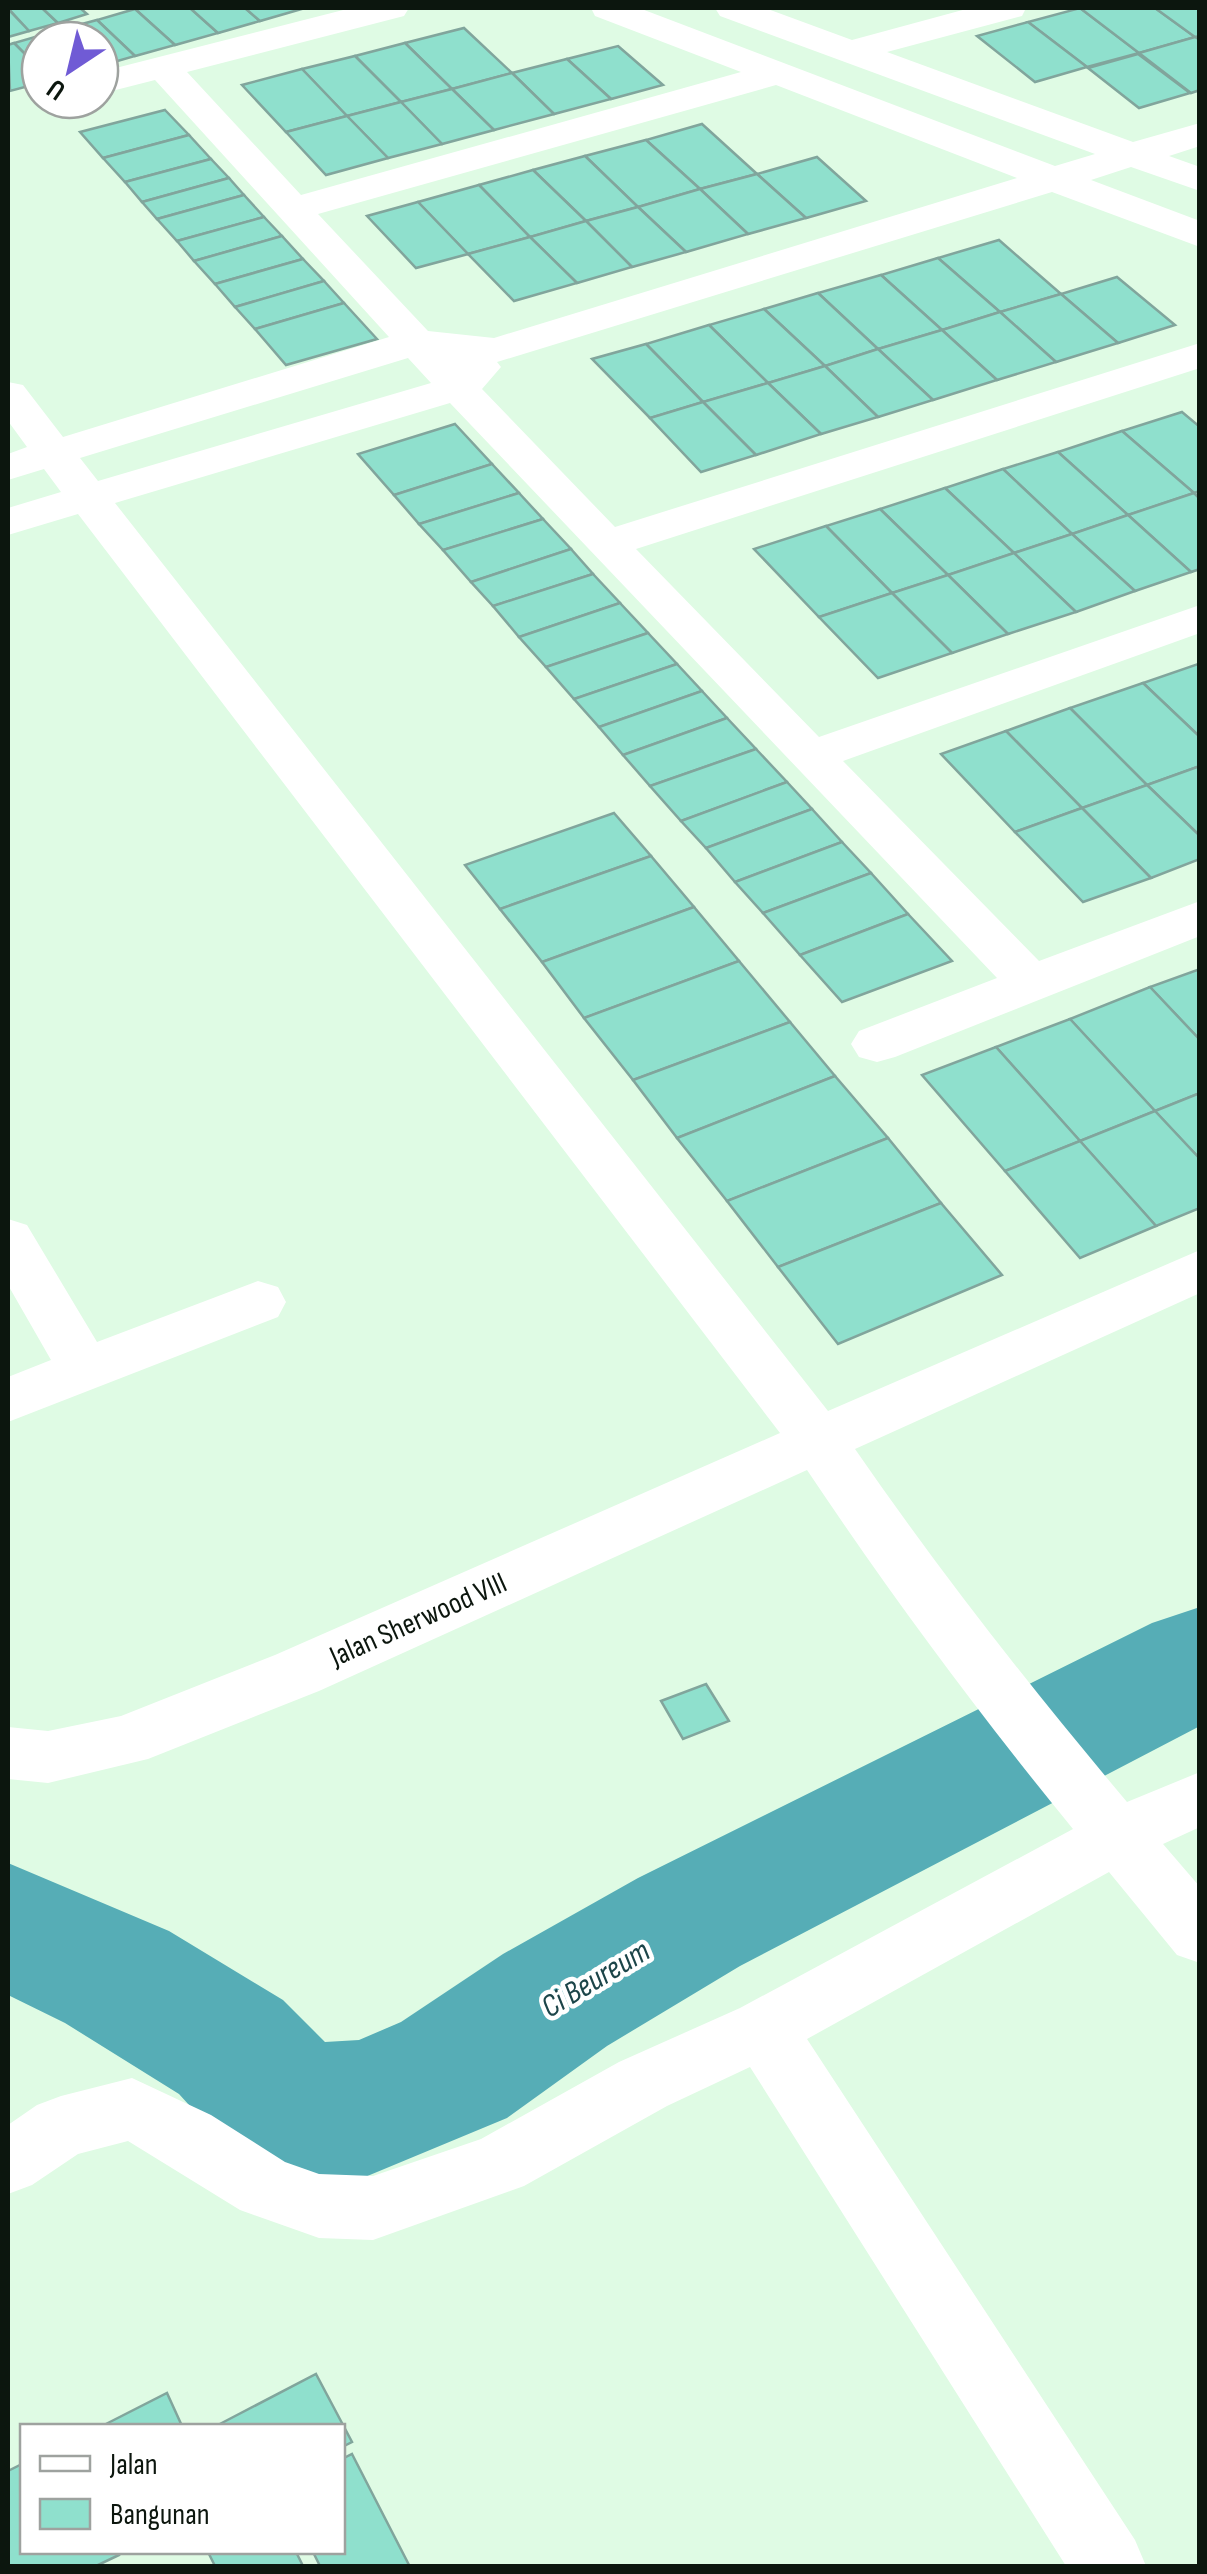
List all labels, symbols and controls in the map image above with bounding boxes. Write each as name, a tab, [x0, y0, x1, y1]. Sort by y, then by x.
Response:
north arrow	[20, 20, 120, 120]
text: U	[41, 72, 72, 107]
street label: Jalan Sherwood VIII	[323, 1565, 512, 1675]
water label: Ci Beureum	[534, 1932, 657, 2027]
legend	[20, 2424, 345, 2554]
text: Jalan	[109, 2447, 158, 2483]
text: Bangunan	[110, 2497, 210, 2533]

